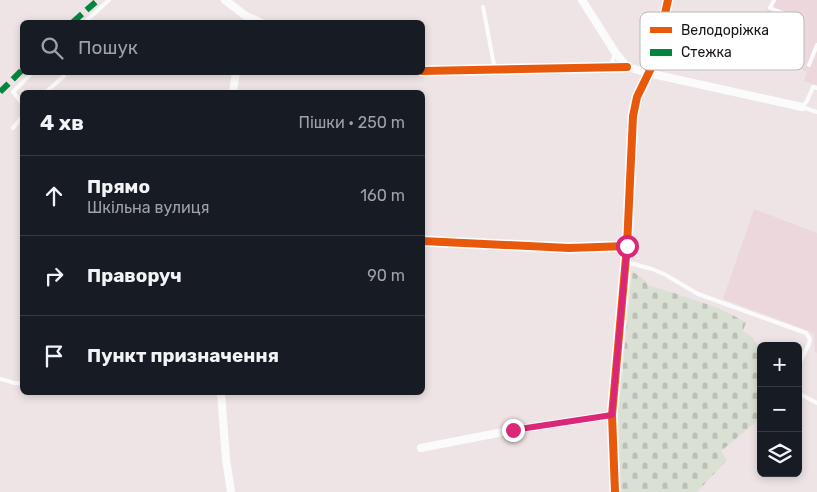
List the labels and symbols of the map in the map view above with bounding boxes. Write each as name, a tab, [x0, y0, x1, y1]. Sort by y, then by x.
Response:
legend	[640, 12, 804, 70]
text: Велодоріжка	[681, 22, 769, 39]
text: Стежка	[681, 44, 732, 61]
route start	[616, 235, 639, 258]
route end	[502, 419, 525, 442]

